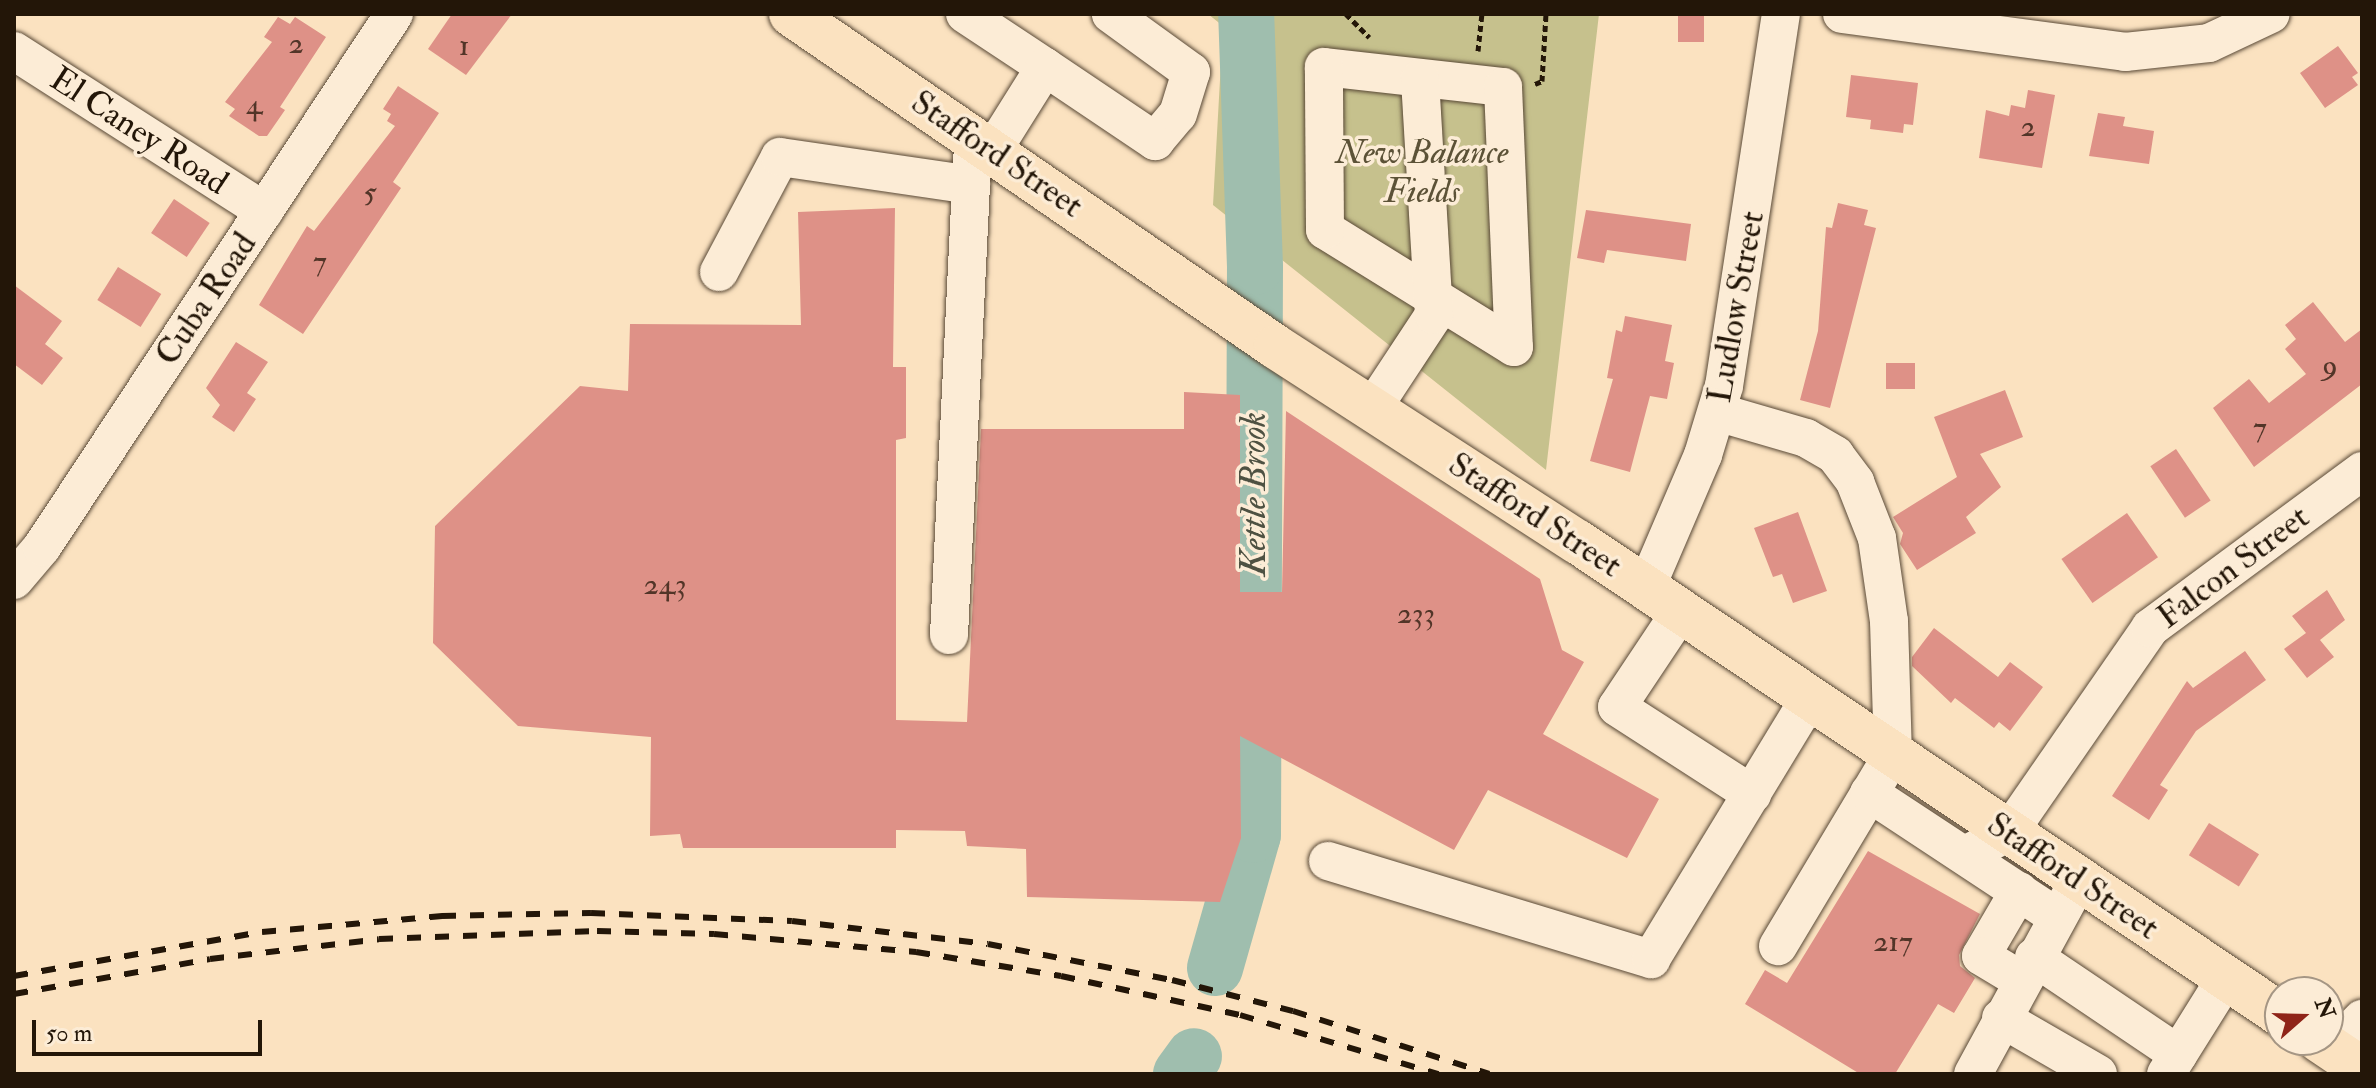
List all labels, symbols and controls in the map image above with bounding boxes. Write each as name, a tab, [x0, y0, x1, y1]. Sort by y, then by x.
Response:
house number: 2	[288, 26, 304, 62]
house number: 1	[459, 28, 469, 64]
street label: El Caney Road	[42, 58, 236, 204]
street label: Stafford Street	[904, 82, 1090, 226]
house number: 4	[246, 87, 262, 123]
house number: 2	[2020, 109, 2036, 145]
park label: New Balance Fields	[1336, 132, 1508, 212]
house number: 5	[363, 175, 377, 211]
street label: Ludlow Street	[1699, 208, 1773, 406]
street label: Cuba Road	[147, 225, 265, 373]
house number: 7	[313, 244, 327, 280]
house number: 9	[2322, 348, 2338, 384]
house number: 7	[2253, 410, 2267, 446]
water label: Kettle Brook	[1232, 412, 1276, 576]
street label: Stafford Street	[1441, 444, 1629, 586]
street label: Falcon Street	[2149, 497, 2317, 637]
house number: 243	[644, 567, 686, 603]
house number: 233	[1397, 596, 1435, 632]
street label: Stafford Street	[1980, 804, 2166, 948]
house number: 217	[1873, 924, 1913, 960]
north arrow	[2264, 976, 2344, 1056]
text: N	[2308, 994, 2341, 1023]
scale bar	[36, 1004, 266, 1054]
text: 50 m	[46, 1018, 92, 1049]

